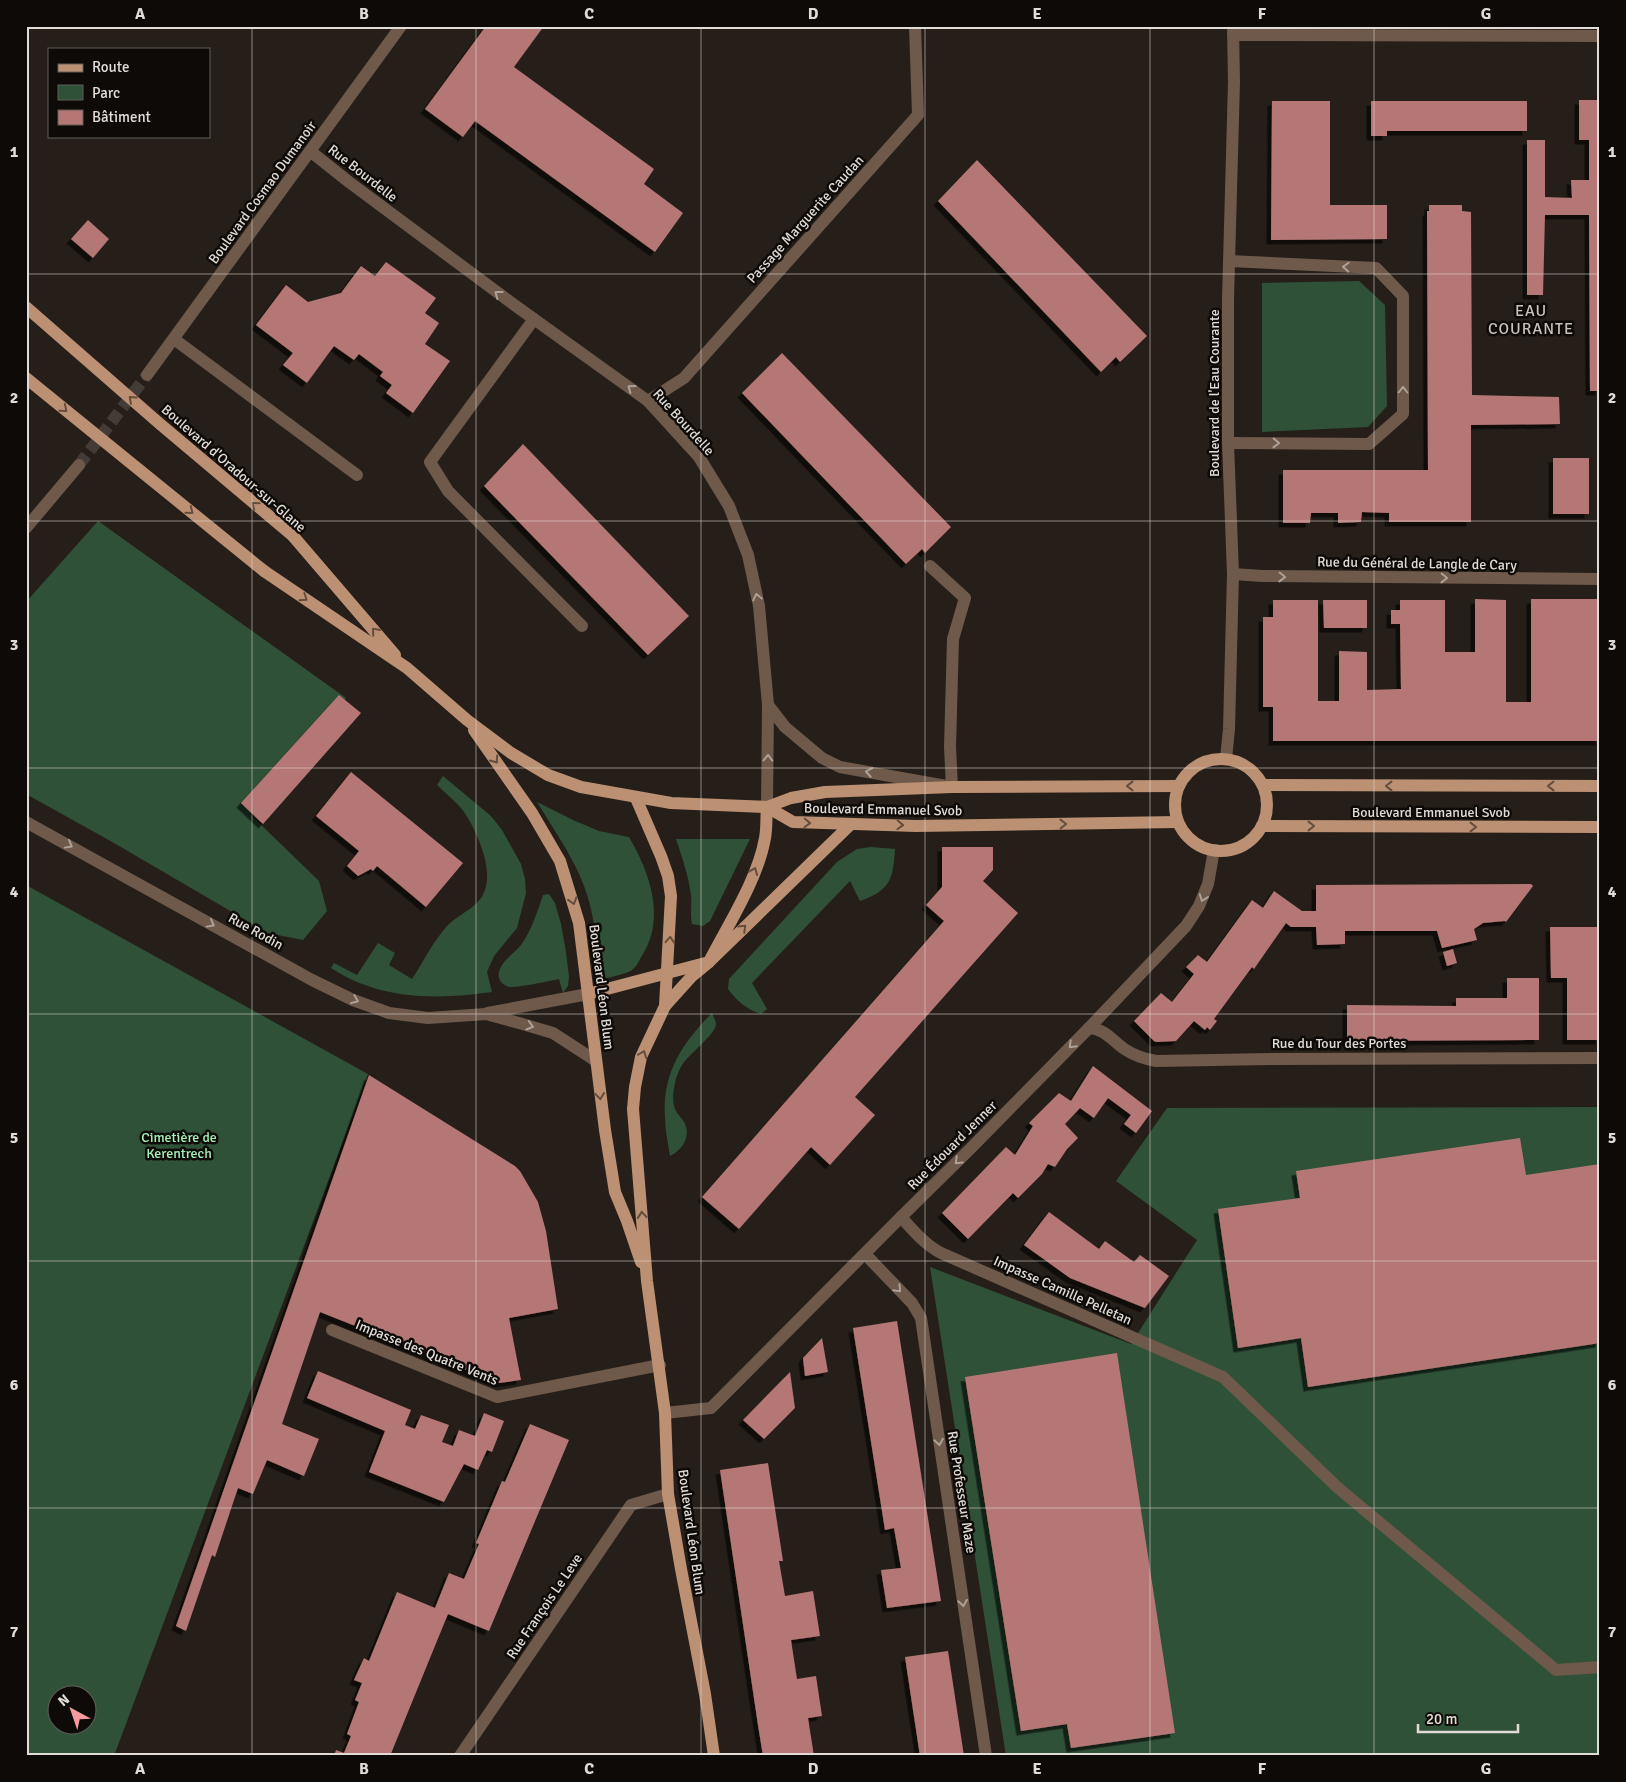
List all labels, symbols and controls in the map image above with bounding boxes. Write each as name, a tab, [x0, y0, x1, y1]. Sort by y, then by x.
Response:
text: A	[135, 4, 146, 24]
text: B	[359, 4, 369, 24]
text: C	[584, 4, 594, 24]
text: D	[808, 4, 819, 24]
text: E	[1032, 4, 1042, 24]
text: F	[1258, 4, 1267, 24]
text: G	[1481, 4, 1491, 24]
legend	[48, 48, 210, 138]
text: Route	[92, 58, 129, 76]
text: Parc	[92, 84, 120, 102]
text: Bâtiment	[92, 108, 151, 126]
street label: Boulevard Cosmao Dumanoir	[205, 117, 320, 267]
street label: Rue Bourdelle	[325, 141, 401, 206]
text: 1	[10, 142, 19, 162]
text: 1	[1608, 142, 1617, 162]
street label: Passage Marguerite Caudan	[743, 152, 867, 287]
one-way arrow	[1342, 261, 1350, 272]
one-way arrow	[494, 291, 504, 300]
district label: EAU COURANTE	[1488, 301, 1574, 339]
street label: Boulevard de l'Eau Courante	[1206, 309, 1223, 477]
one-way arrow	[627, 385, 636, 394]
one-way arrow	[1398, 385, 1408, 393]
street label: Rue Bourdelle	[649, 386, 718, 459]
text: 2	[10, 388, 18, 408]
text: 2	[1608, 388, 1616, 408]
one-way arrow	[128, 396, 137, 405]
street label: Boulevard d'Oradour-sur-Glane	[158, 401, 309, 536]
one-way arrow	[58, 404, 67, 412]
one-way arrow	[1273, 438, 1281, 448]
one-way arrow	[252, 501, 261, 510]
one-way arrow	[185, 506, 194, 515]
street label: Rue du Général de Langle de Cary	[1317, 553, 1517, 574]
one-way arrow	[1278, 572, 1286, 582]
one-way arrow	[1440, 573, 1448, 583]
one-way arrow	[299, 592, 308, 602]
one-way arrow	[752, 592, 763, 601]
one-way arrow	[371, 628, 380, 637]
text: 3	[10, 635, 18, 655]
text: 3	[1608, 635, 1616, 655]
one-way arrow	[489, 754, 498, 764]
one-way arrow	[763, 754, 773, 762]
one-way arrow	[865, 767, 874, 778]
one-way arrow	[1126, 781, 1134, 791]
one-way arrow	[1384, 781, 1392, 791]
one-way arrow	[1547, 781, 1554, 791]
street label: Boulevard Emmanuel Svob	[804, 800, 962, 819]
street label: Boulevard Emmanuel Svob	[1352, 804, 1510, 821]
one-way arrow	[803, 817, 811, 828]
one-way arrow	[1059, 819, 1067, 829]
one-way arrow	[896, 820, 904, 831]
one-way arrow	[1307, 821, 1315, 831]
one-way arrow	[1470, 822, 1477, 832]
one-way arrow	[64, 839, 73, 849]
one-way arrow	[748, 867, 758, 876]
text: 4	[10, 882, 19, 902]
text: 4	[1608, 882, 1617, 902]
one-way arrow	[1199, 893, 1209, 901]
one-way arrow	[567, 896, 577, 905]
street label: Rue Rodin	[225, 909, 286, 953]
one-way arrow	[206, 918, 215, 928]
street label: Boulevard Léon Blum	[585, 923, 618, 1051]
one-way arrow	[738, 924, 747, 933]
one-way arrow	[664, 936, 675, 944]
one-way arrow	[350, 994, 358, 1004]
one-way arrow	[525, 1020, 534, 1030]
street label: Rue du Tour des Portes	[1272, 1035, 1406, 1052]
one-way arrow	[1069, 1039, 1078, 1048]
one-way arrow	[637, 1051, 647, 1059]
one-way arrow	[595, 1092, 605, 1101]
street label: Rue Édouard Jenner	[904, 1097, 1001, 1194]
text: 5	[10, 1128, 18, 1148]
text: 5	[1608, 1128, 1616, 1148]
park label: Cimetière de Kerentrech	[141, 1129, 217, 1162]
one-way arrow	[955, 1155, 964, 1164]
one-way arrow	[637, 1211, 648, 1219]
street label: Impasse Camille Pelletan	[991, 1252, 1135, 1329]
one-way arrow	[892, 1283, 901, 1292]
street label: Impasse des Quatre Vents	[353, 1316, 501, 1389]
text: 6	[10, 1375, 19, 1395]
text: 6	[1608, 1375, 1617, 1395]
street label: Rue Professeur Maze	[943, 1430, 980, 1555]
one-way arrow	[933, 1438, 944, 1446]
street label: Boulevard Léon Blum	[674, 1468, 709, 1596]
street label: Rue François Le Leve	[503, 1550, 586, 1662]
one-way arrow	[958, 1598, 968, 1607]
text: 7	[10, 1622, 19, 1642]
text: 7	[1608, 1622, 1617, 1642]
north arrow	[48, 1684, 98, 1734]
text: N	[55, 1691, 73, 1710]
scale bar	[1418, 1702, 1518, 1734]
text: 20 m	[1426, 1710, 1457, 1728]
text: A	[135, 1759, 146, 1779]
text: B	[359, 1759, 369, 1779]
text: C	[584, 1759, 594, 1779]
text: D	[808, 1759, 819, 1779]
text: E	[1032, 1759, 1042, 1779]
text: F	[1258, 1759, 1267, 1779]
text: G	[1481, 1759, 1491, 1779]

